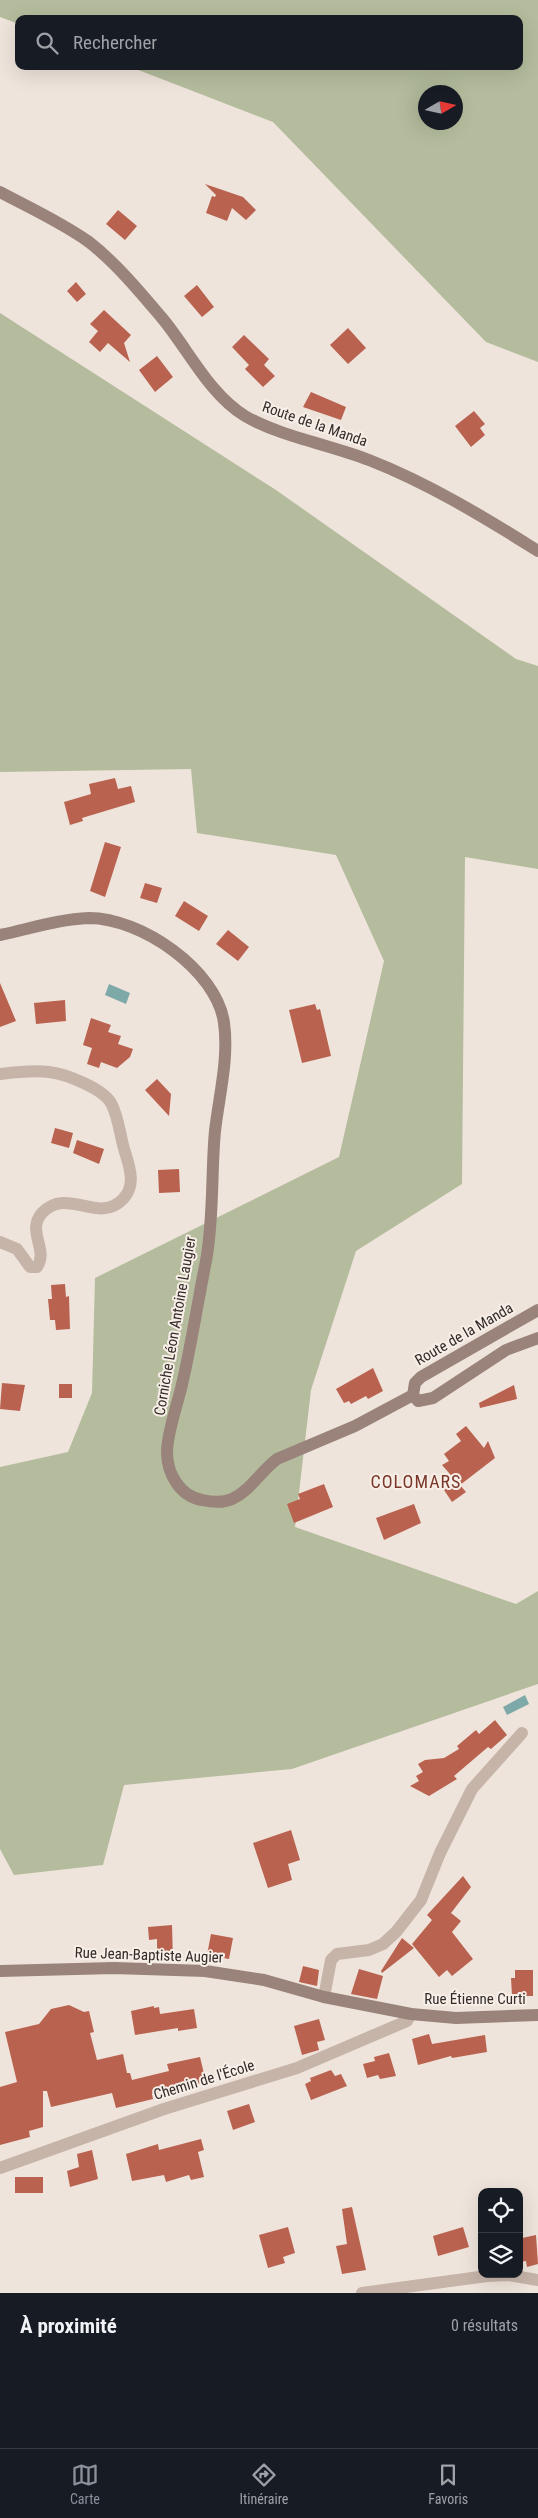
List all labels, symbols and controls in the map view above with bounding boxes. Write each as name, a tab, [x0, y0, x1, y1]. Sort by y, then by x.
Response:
search box	[15, 15, 523, 70]
icon: search	[33, 29, 61, 57]
text: Rechercher	[73, 31, 157, 54]
north arrow	[418, 85, 463, 130]
street label: Route de la Manda	[260, 398, 370, 450]
street label: Corniche Léon Antoine Laugier	[150, 1235, 200, 1417]
street label: Route de la Manda	[412, 1299, 516, 1369]
district label: COLOMARS	[371, 1471, 461, 1492]
street label: Rue Jean-Baptiste Augier	[74, 1943, 224, 1967]
street label: Rue Étienne Curti	[424, 1990, 526, 2008]
street label: Chemin de l'École	[151, 2056, 257, 2104]
map controls	[478, 2188, 523, 2278]
button: locate	[478, 2188, 523, 2233]
button: layers	[478, 2233, 523, 2278]
text: À proximité	[20, 2314, 117, 2338]
text: 0 résultats	[451, 2316, 518, 2335]
tab: Carte	[70, 2461, 100, 2507]
tab: Itinéraire	[240, 2461, 288, 2507]
tab: Favoris	[428, 2461, 468, 2507]

